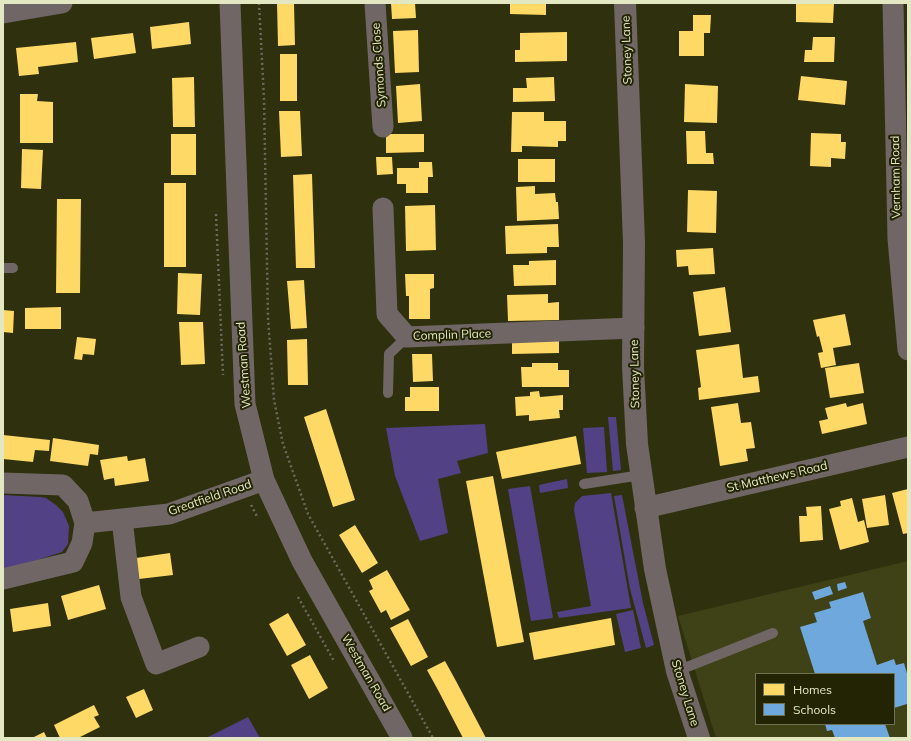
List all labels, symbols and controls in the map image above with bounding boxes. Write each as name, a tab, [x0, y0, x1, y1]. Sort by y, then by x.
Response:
street label: Stoney Lane	[619, 15, 635, 85]
street label: Symonds Close	[369, 22, 389, 108]
street label: Vernham Road	[888, 135, 904, 219]
street label: Westman Road	[234, 321, 254, 409]
street label: Complin Place	[413, 326, 491, 344]
street label: Stoney Lane	[627, 340, 643, 408]
street label: St Matthews Road	[725, 458, 829, 496]
street label: Greatfield Road	[167, 477, 253, 519]
street label: Westman Road	[338, 632, 394, 714]
street label: Stoney Lane	[668, 658, 702, 728]
legend	[755, 673, 895, 725]
text: Homes	[793, 682, 832, 697]
text: Schools	[793, 702, 836, 717]

